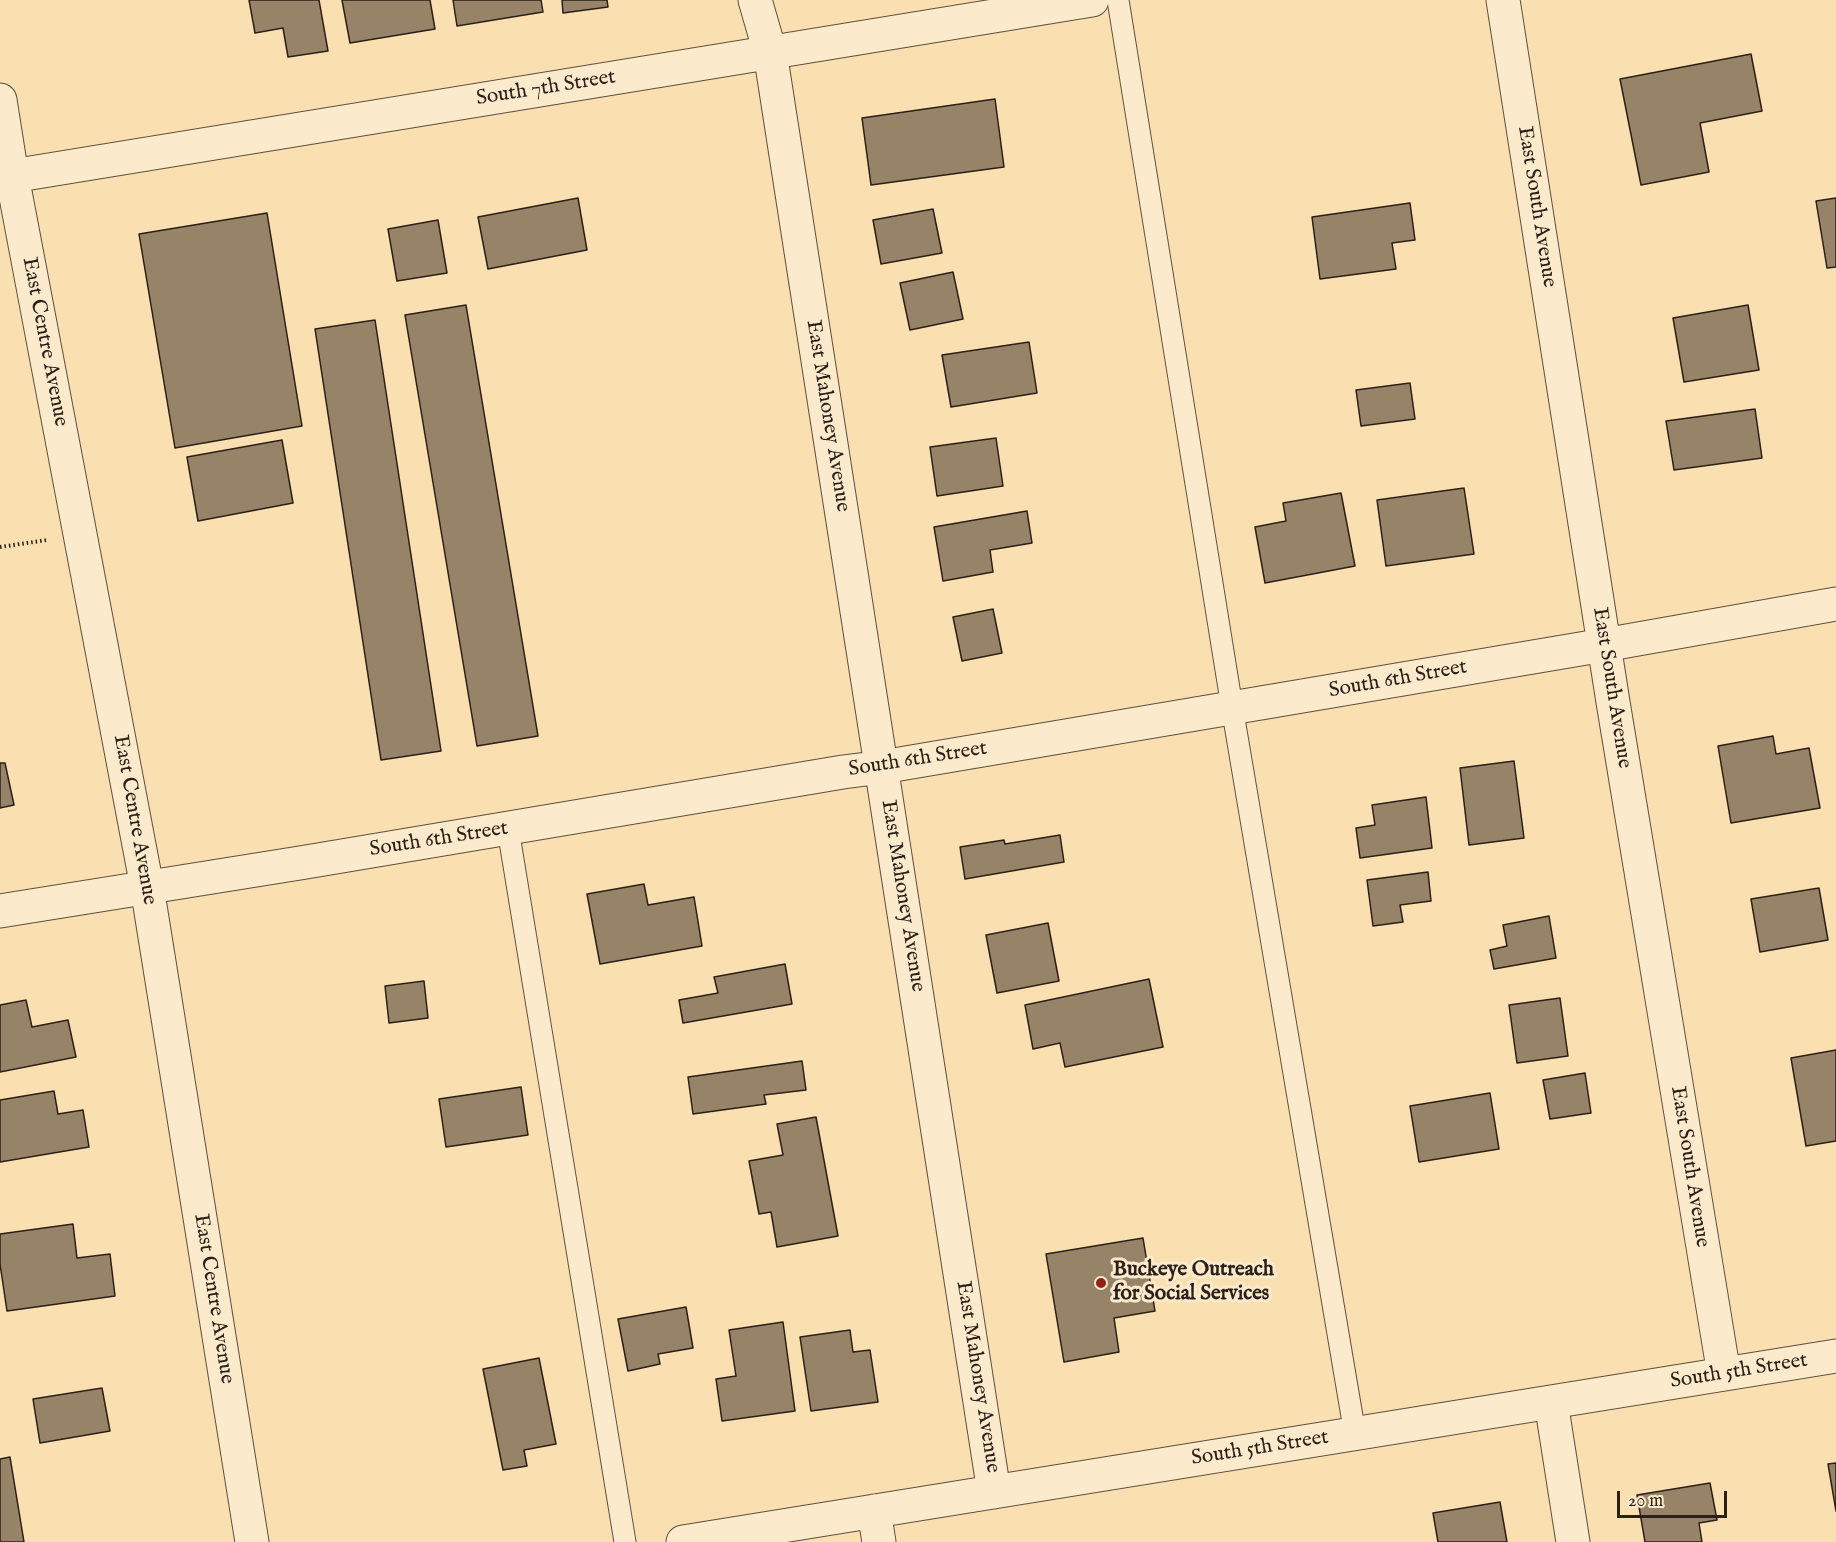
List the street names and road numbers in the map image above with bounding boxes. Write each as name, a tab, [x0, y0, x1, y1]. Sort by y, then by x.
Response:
street label: South 7th Street	[474, 66, 618, 112]
street label: East South Avenue	[1511, 125, 1561, 289]
street label: East Centre Avenue	[15, 255, 73, 429]
street label: East Mahoney Avenue	[799, 318, 855, 514]
street label: East South Avenue	[1586, 606, 1636, 770]
street label: South 6th Street	[1327, 655, 1469, 705]
street label: East Centre Avenue	[107, 733, 161, 907]
street label: South 6th Street	[847, 737, 989, 783]
street label: East Mahoney Avenue	[874, 798, 930, 994]
street label: South 6th Street	[368, 817, 510, 863]
street label: East South Avenue	[1664, 1085, 1714, 1249]
street label: East Centre Avenue	[187, 1212, 239, 1386]
street label: East Mahoney Avenue	[949, 1279, 1005, 1475]
street label: South 5th Street	[1669, 1349, 1809, 1395]
street label: South 5th Street	[1190, 1426, 1330, 1472]

